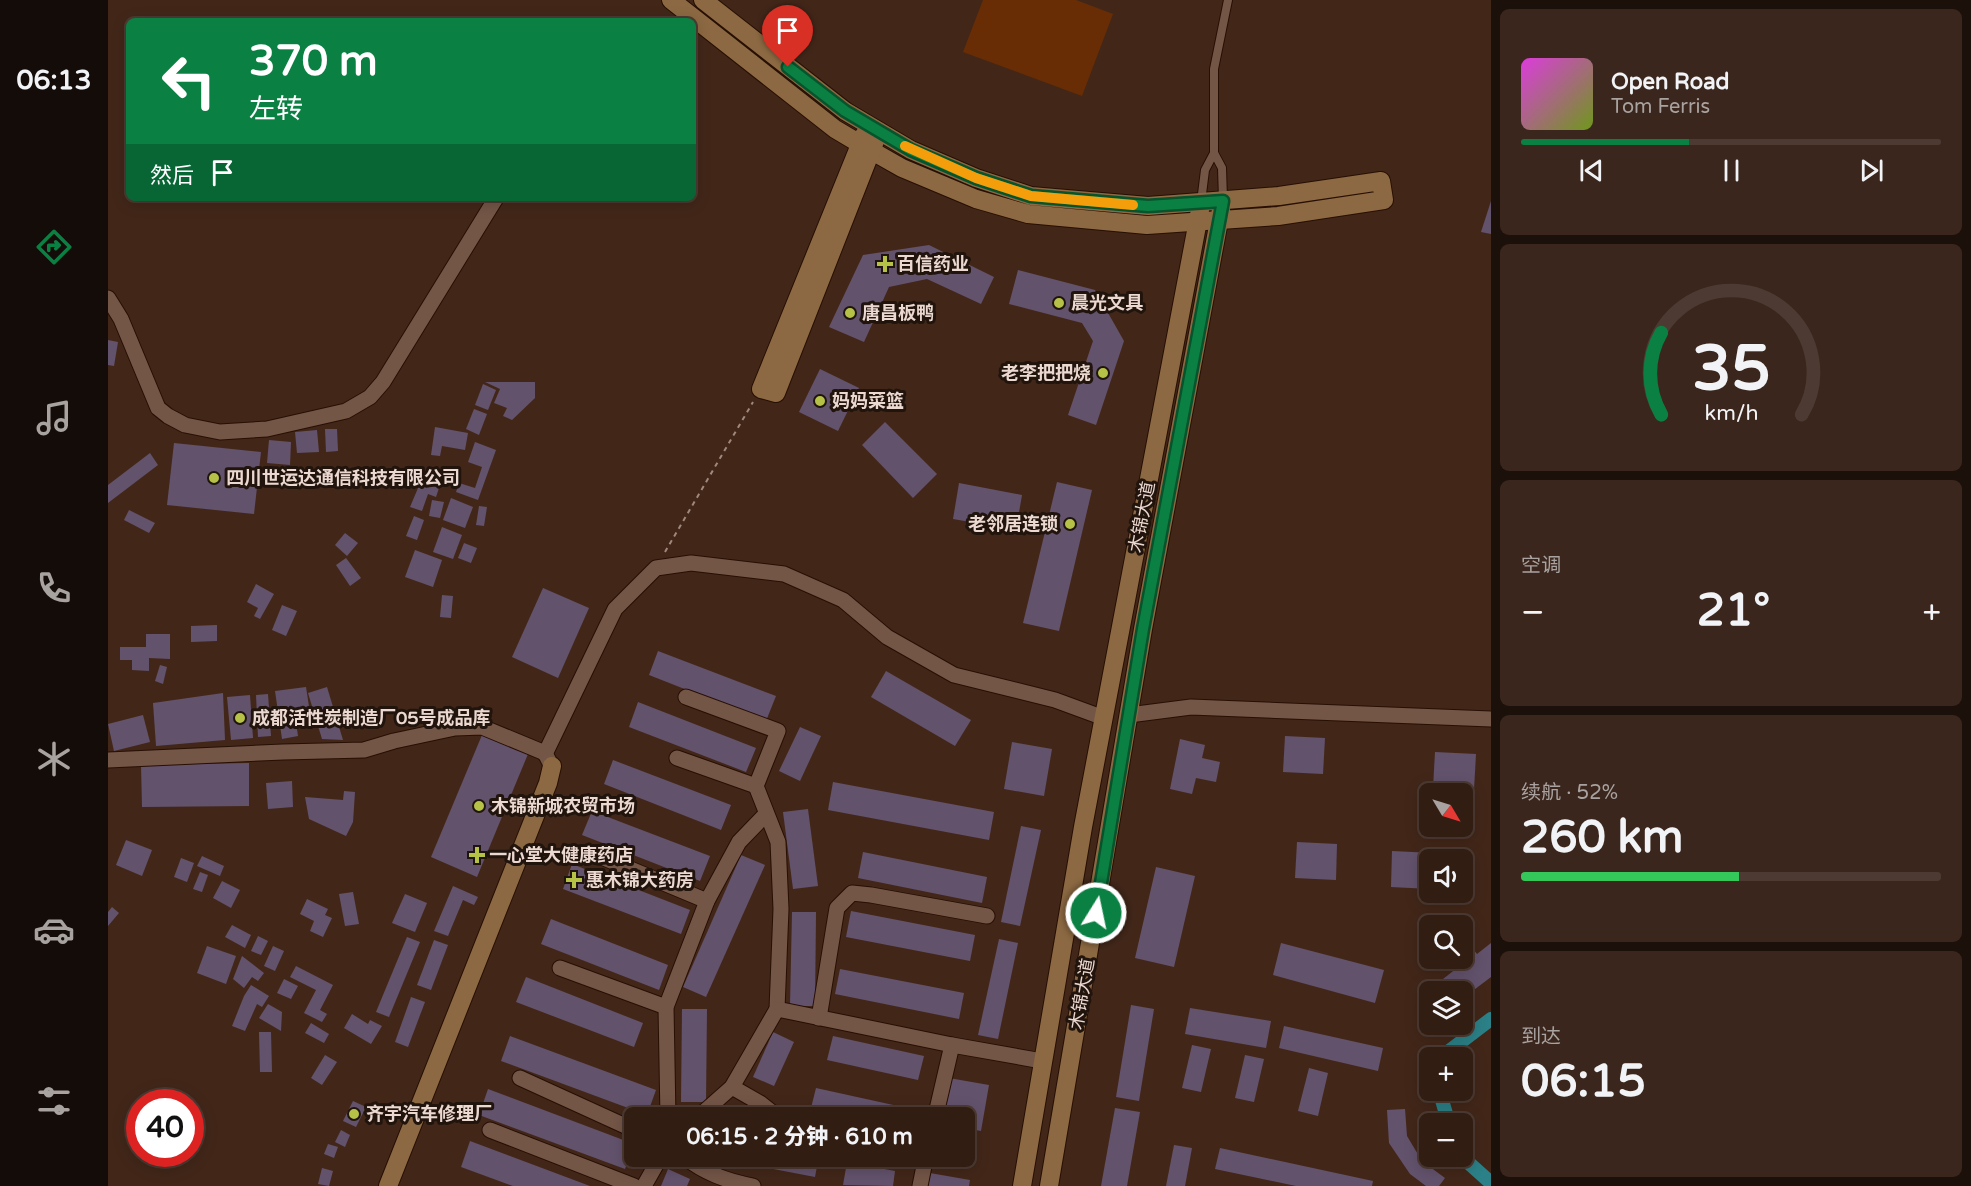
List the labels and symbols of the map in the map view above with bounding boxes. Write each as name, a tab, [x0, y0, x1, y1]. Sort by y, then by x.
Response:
pin	[762, 5, 813, 67]
place label: 百信药业	[897, 253, 969, 275]
marker: 百信药业	[878, 257, 892, 271]
place label: 晨光文具	[1071, 292, 1143, 314]
marker: 晨光文具	[1052, 296, 1066, 310]
place label: 唐昌板鸭	[862, 302, 934, 324]
marker: 唐昌板鸭	[843, 306, 857, 320]
place label: 老李把把烧	[1001, 362, 1091, 384]
marker: 老李把把烧	[1096, 366, 1110, 380]
place label: 妈妈菜篮	[832, 390, 904, 412]
marker: 妈妈菜篮	[813, 394, 827, 408]
place label: 四川世运达通信科技有限公司	[226, 467, 460, 489]
marker: 四川世运达通信科技有限公司	[207, 471, 221, 485]
street label: 木锦大道	[1124, 480, 1160, 554]
place label: 老邻居连锁	[968, 513, 1058, 535]
marker: 老邻居连锁	[1063, 517, 1077, 531]
place label: 成都活性炭制造厂05号成品库	[252, 707, 491, 729]
marker: 成都活性炭制造厂05号成品库	[233, 711, 247, 725]
north arrow	[1419, 783, 1473, 837]
place label: 木锦新城农贸市场	[491, 795, 635, 817]
marker: 木锦新城农贸市场	[472, 799, 486, 813]
place label: 一心堂大健康药店	[489, 844, 633, 866]
marker: 一心堂大健康药店	[470, 848, 484, 862]
place label: 惠木锦大药房	[586, 869, 694, 891]
marker: 惠木锦大药房	[567, 873, 581, 887]
position arrow	[1064, 881, 1128, 945]
street label: 木锦大道	[1065, 957, 1099, 1031]
speed limit sign: 40	[126, 1089, 204, 1167]
place label: 齐宇汽车修理厂	[366, 1103, 492, 1125]
marker: 齐宇汽车修理厂	[347, 1107, 361, 1121]

